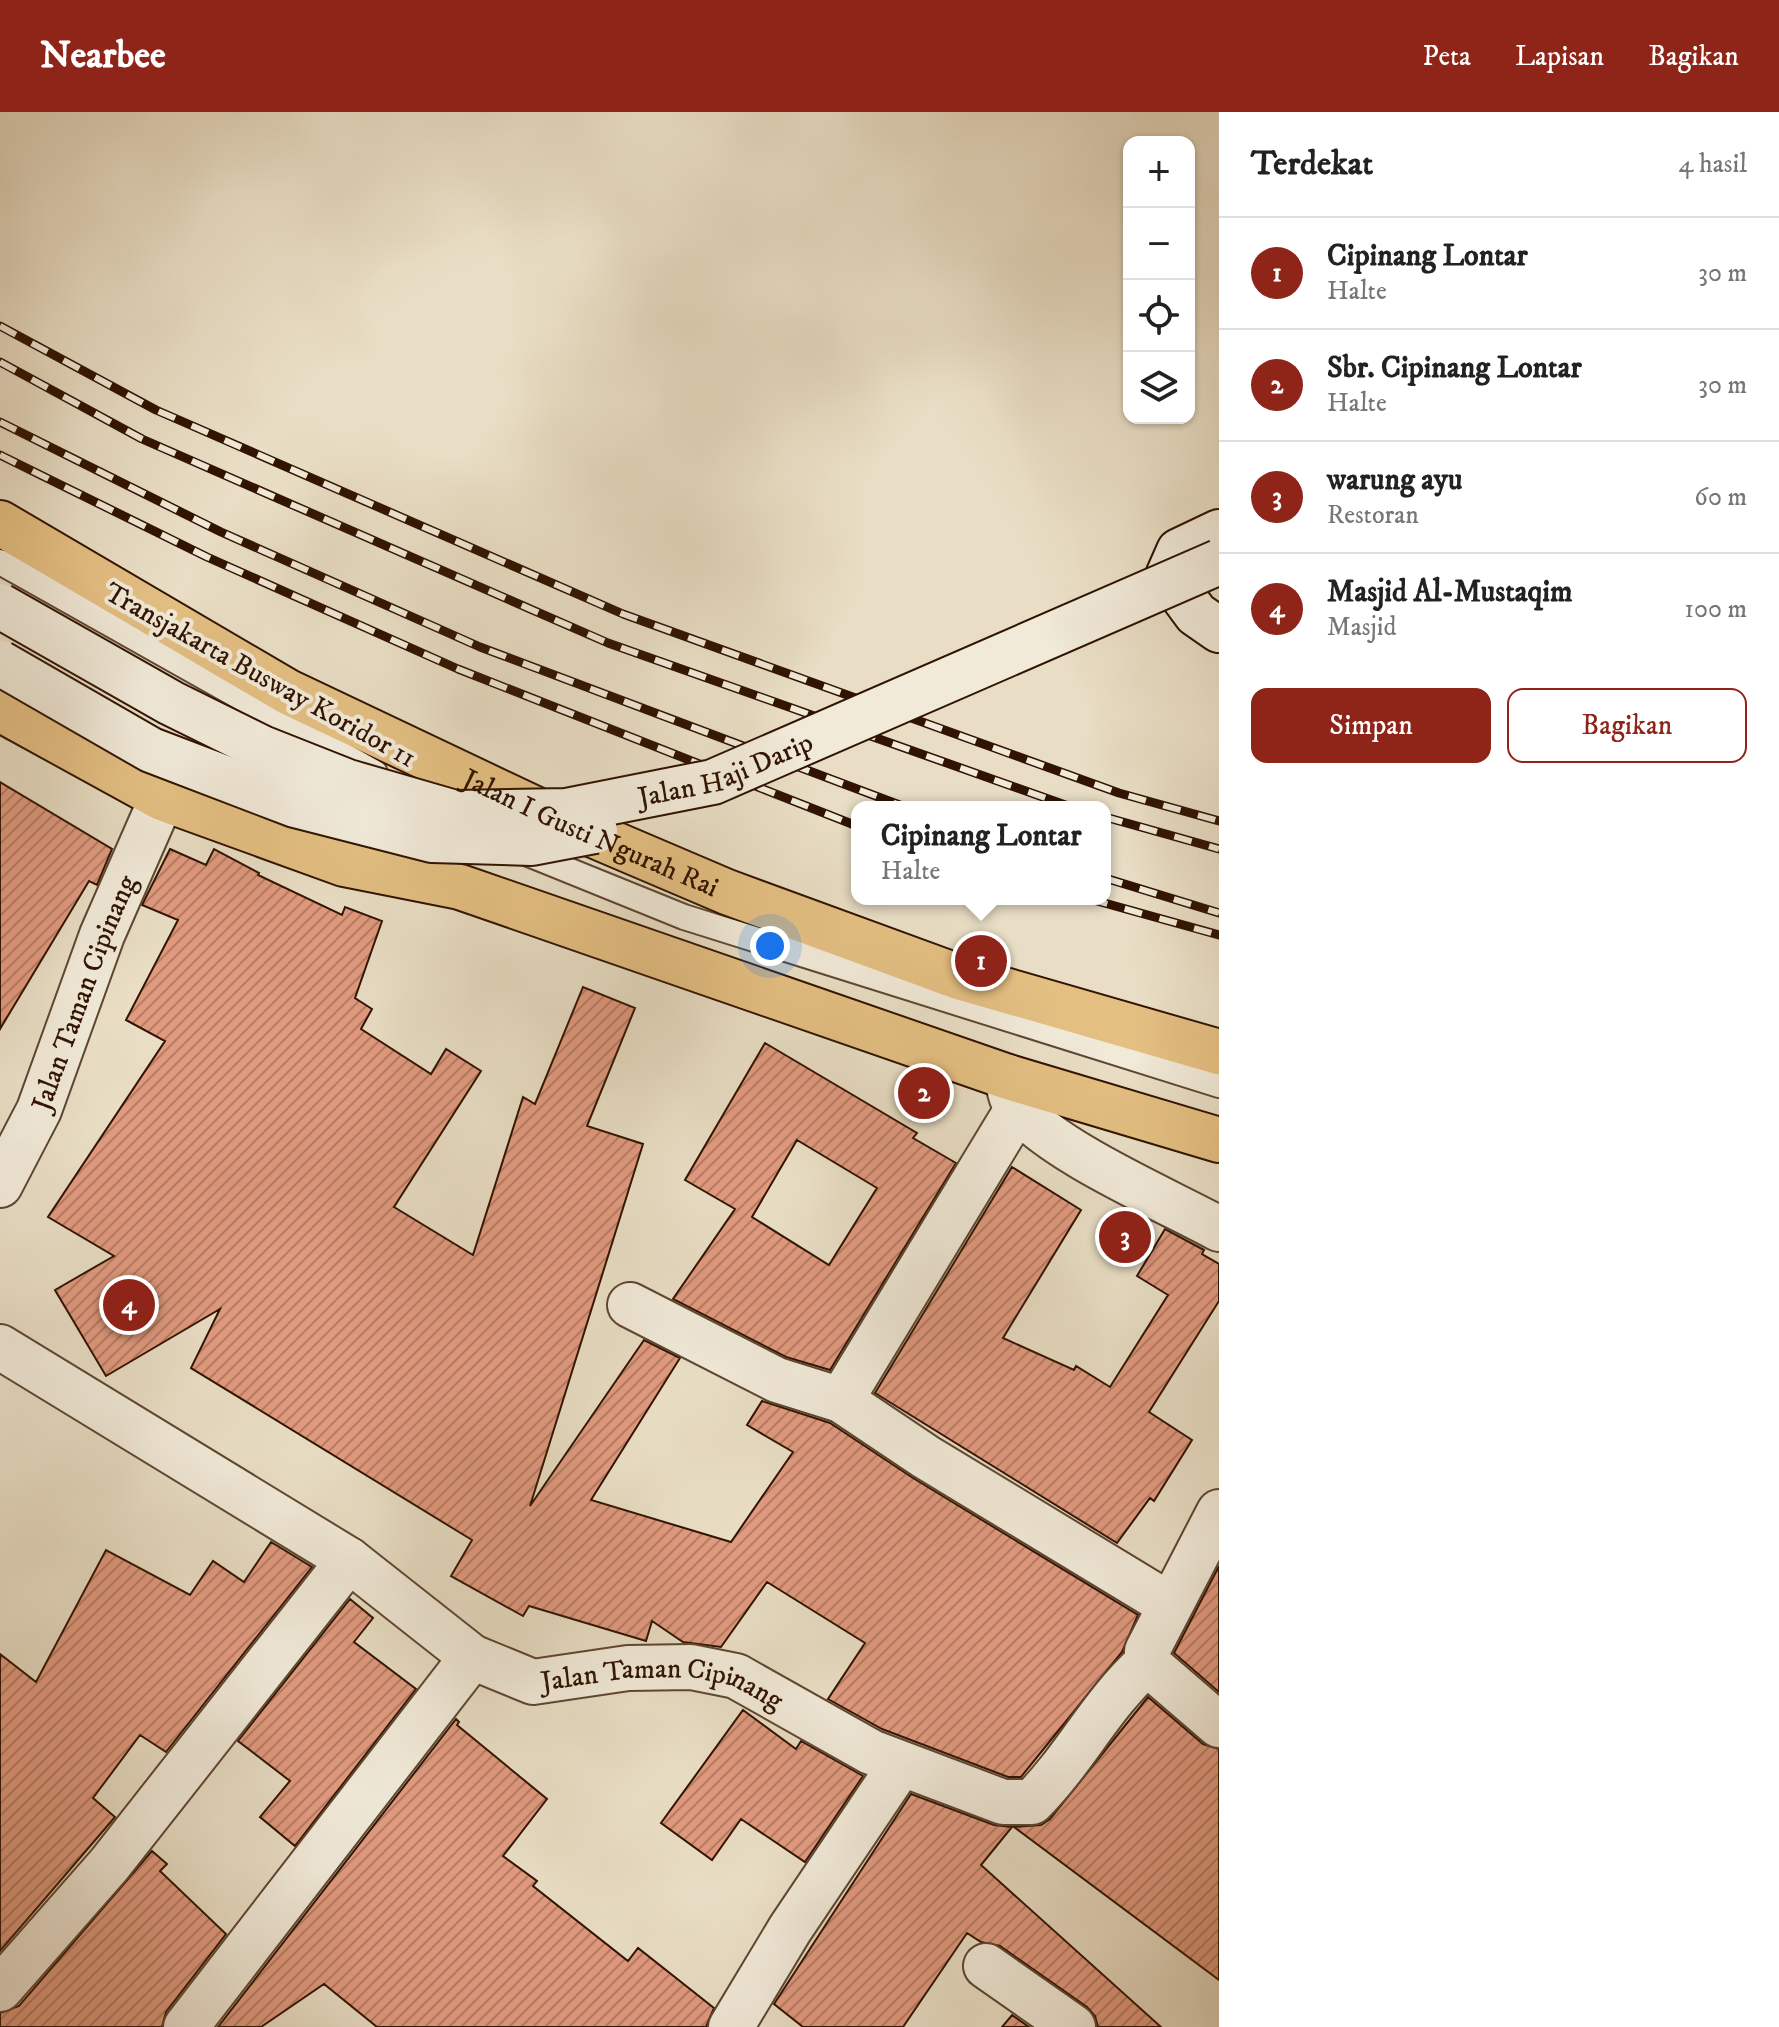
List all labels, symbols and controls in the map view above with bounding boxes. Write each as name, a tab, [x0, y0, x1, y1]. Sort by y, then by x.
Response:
text: Nearbee	[40, 32, 166, 80]
text: Peta	[1423, 39, 1471, 74]
text: Lapisan	[1515, 39, 1604, 74]
text: Bagikan	[1648, 39, 1739, 74]
map controls	[1123, 136, 1195, 424]
button: +	[1123, 136, 1195, 208]
text: Terdekat	[1251, 143, 1373, 185]
text: 4 hasil	[1679, 148, 1747, 181]
button: −	[1123, 208, 1195, 280]
text: Cipinang Lontar	[1327, 238, 1528, 275]
text: 1	[1272, 257, 1282, 290]
text: 30 m	[1698, 257, 1747, 290]
text: Halte	[1327, 275, 1387, 308]
button: locate	[1123, 280, 1195, 352]
text: Sbr. Cipinang Lontar	[1327, 350, 1582, 387]
button: layers	[1123, 352, 1195, 424]
text: 2	[1271, 369, 1283, 402]
text: 30 m	[1698, 369, 1747, 402]
text: Halte	[1327, 387, 1387, 420]
text: warung ayu	[1327, 462, 1463, 499]
text: 3	[1272, 481, 1282, 514]
text: 60 m	[1694, 481, 1747, 514]
text: Restoran	[1327, 499, 1419, 532]
text: Masjid Al-Mustaqim	[1327, 574, 1573, 611]
street label: Transjakarta Busway Koridor 11	[98, 575, 422, 776]
text: 4	[1270, 593, 1284, 626]
text: 100 m	[1684, 593, 1747, 626]
text: Masjid	[1327, 611, 1396, 644]
button: Simpan	[1251, 688, 1491, 763]
button: Bagikan	[1507, 688, 1747, 763]
street label: Jalan Haji Darip	[632, 725, 819, 816]
street label: Jalan I Gusti Ngurah Rai	[454, 760, 724, 905]
popup	[851, 801, 1111, 905]
text: Cipinang Lontar	[881, 818, 1081, 855]
text: Halte	[881, 855, 940, 888]
street label: Jalan Taman Cipinang	[23, 869, 145, 1119]
your location	[750, 926, 790, 966]
pin: 1	[955, 931, 1007, 991]
pin: 2	[898, 1063, 950, 1123]
pin: 3	[1099, 1207, 1151, 1267]
pin: 4	[103, 1275, 155, 1335]
street label: Jalan Taman Cipinang	[535, 1651, 790, 1718]

